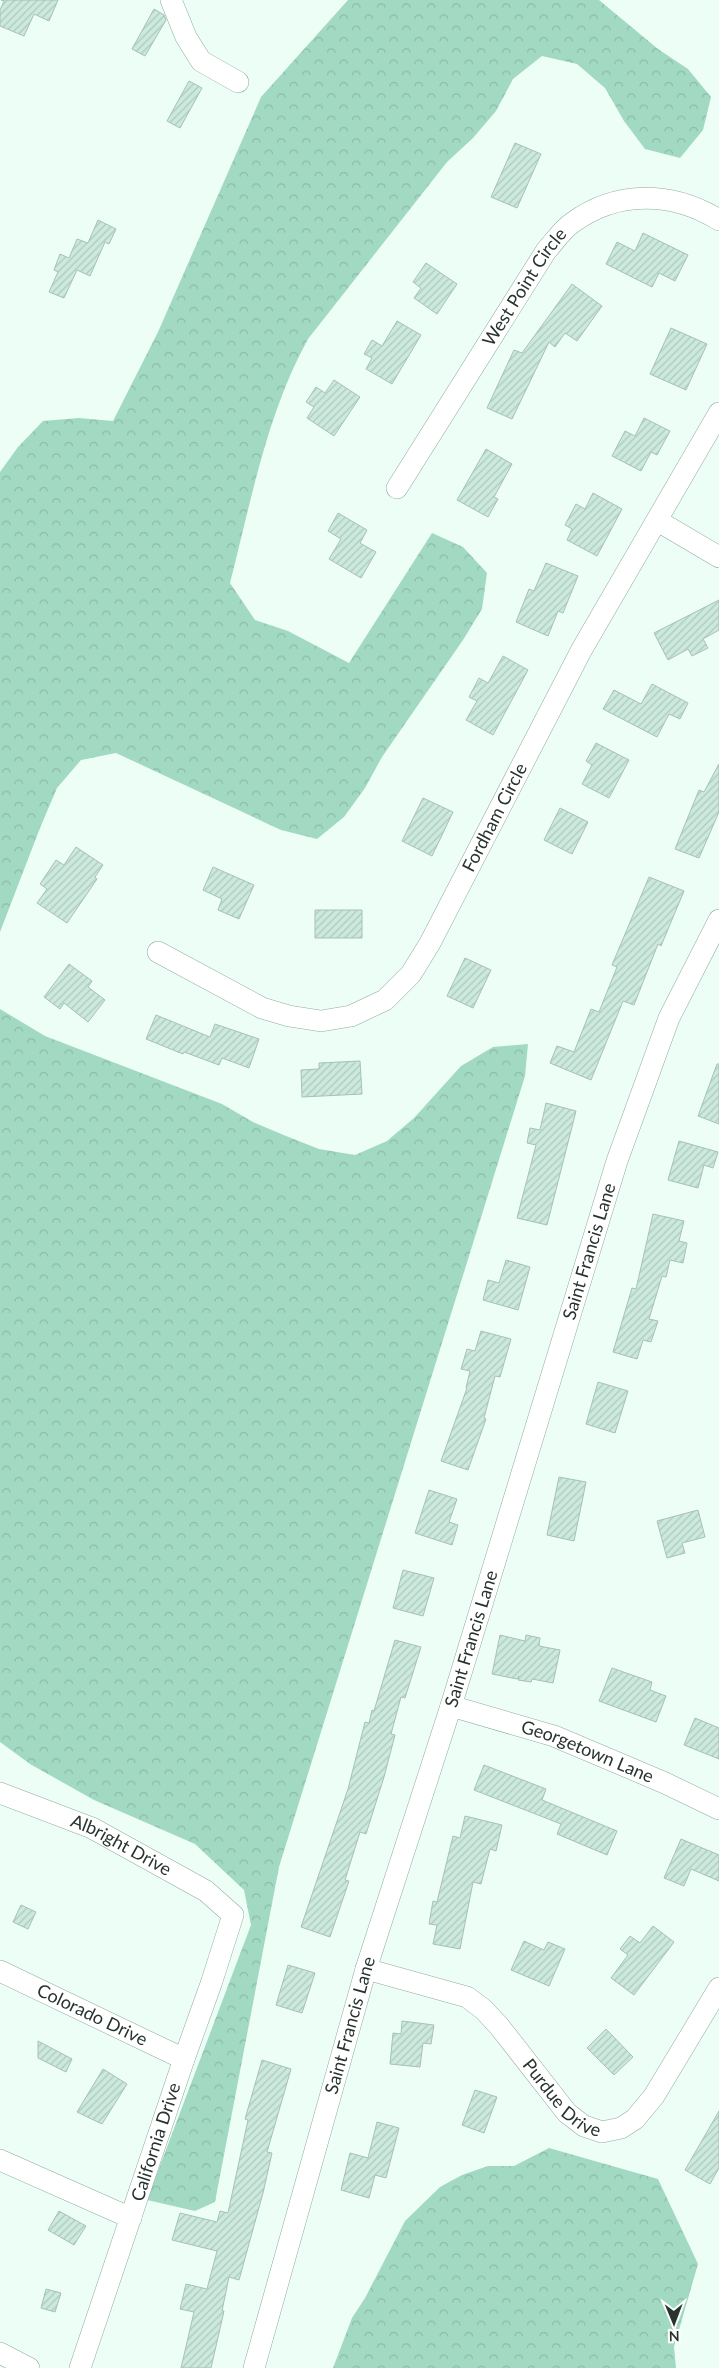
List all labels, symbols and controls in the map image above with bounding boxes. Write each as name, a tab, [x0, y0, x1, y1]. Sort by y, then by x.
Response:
street label: West Point Circle	[477, 223, 571, 350]
street label: Fordham Circle	[457, 759, 531, 875]
street label: Saint Francis Lane	[557, 1180, 620, 1322]
street label: Saint Francis Lane	[439, 1568, 502, 1710]
street label: Georgetown Lane	[519, 1715, 657, 1787]
street label: Albright Drive	[68, 1809, 176, 1880]
street label: Saint Francis Lane	[319, 1953, 379, 2096]
street label: Colorado Drive	[34, 1978, 151, 2050]
street label: Purdue Drive	[519, 2054, 604, 2141]
street label: California Drive	[126, 2080, 185, 2204]
north arrow	[649, 2298, 699, 2348]
text: N	[669, 2328, 680, 2345]

